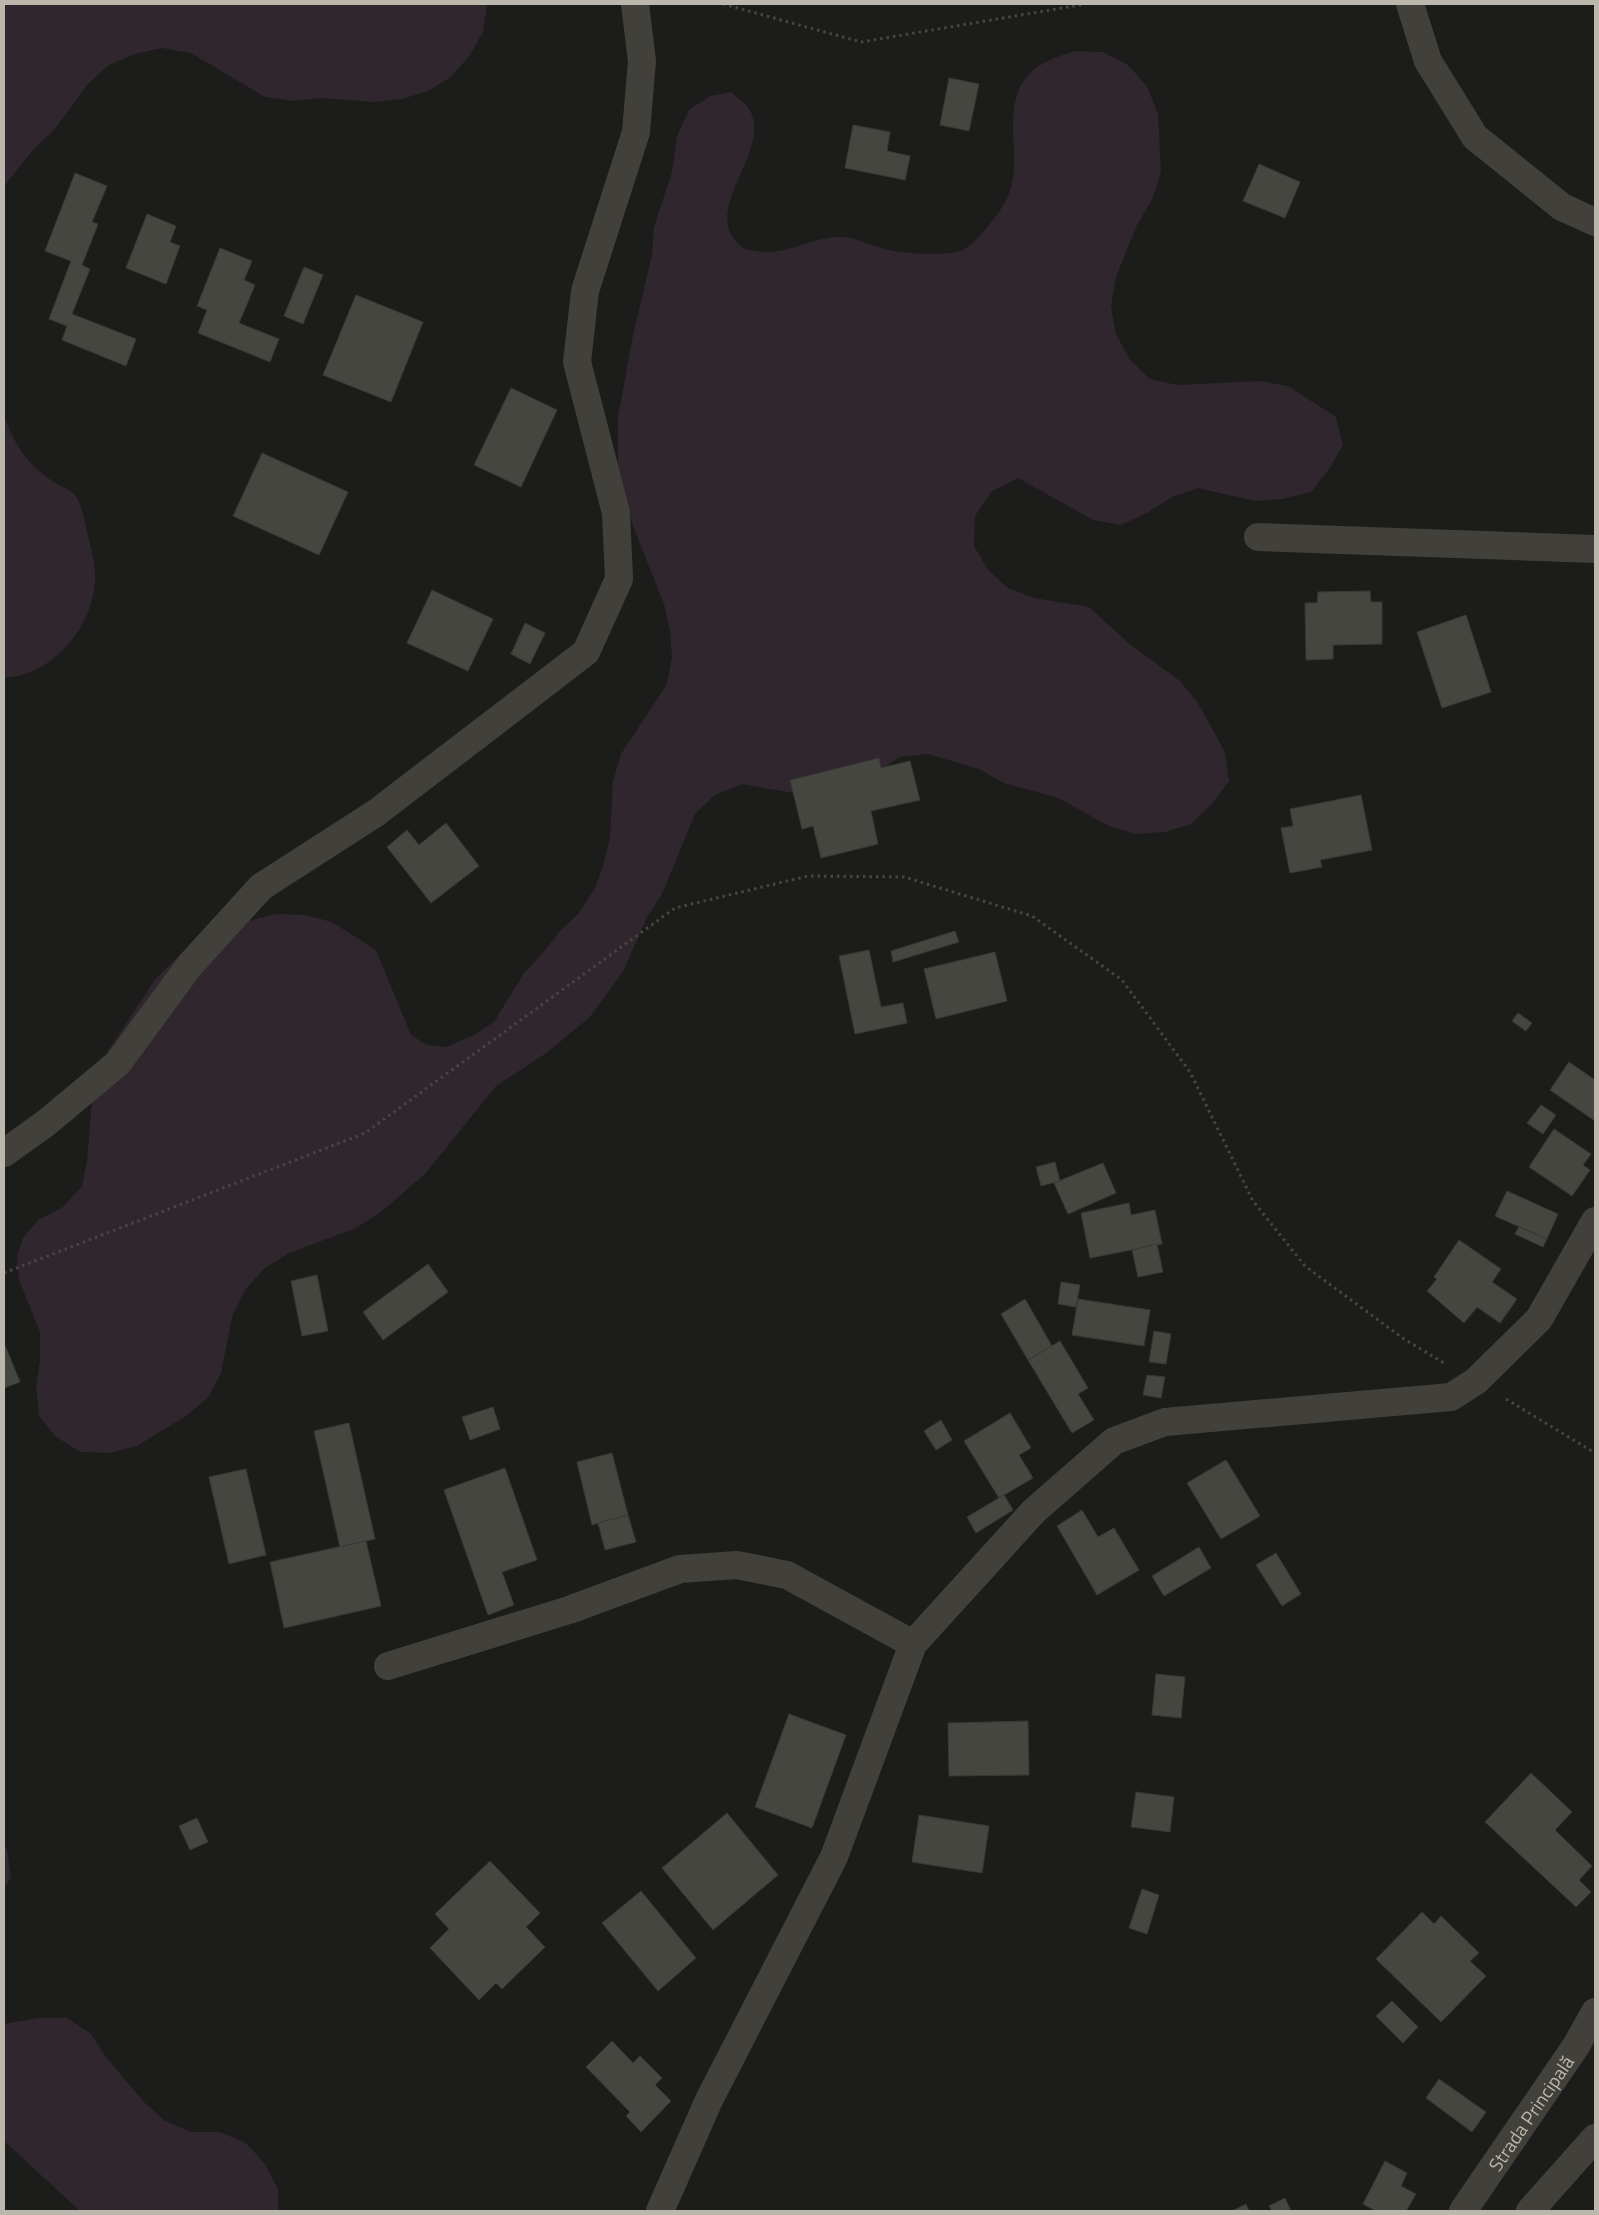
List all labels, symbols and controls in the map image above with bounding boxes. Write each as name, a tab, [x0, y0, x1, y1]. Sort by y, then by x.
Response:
street label: Strada Principală	[1480, 2049, 1581, 2177]

